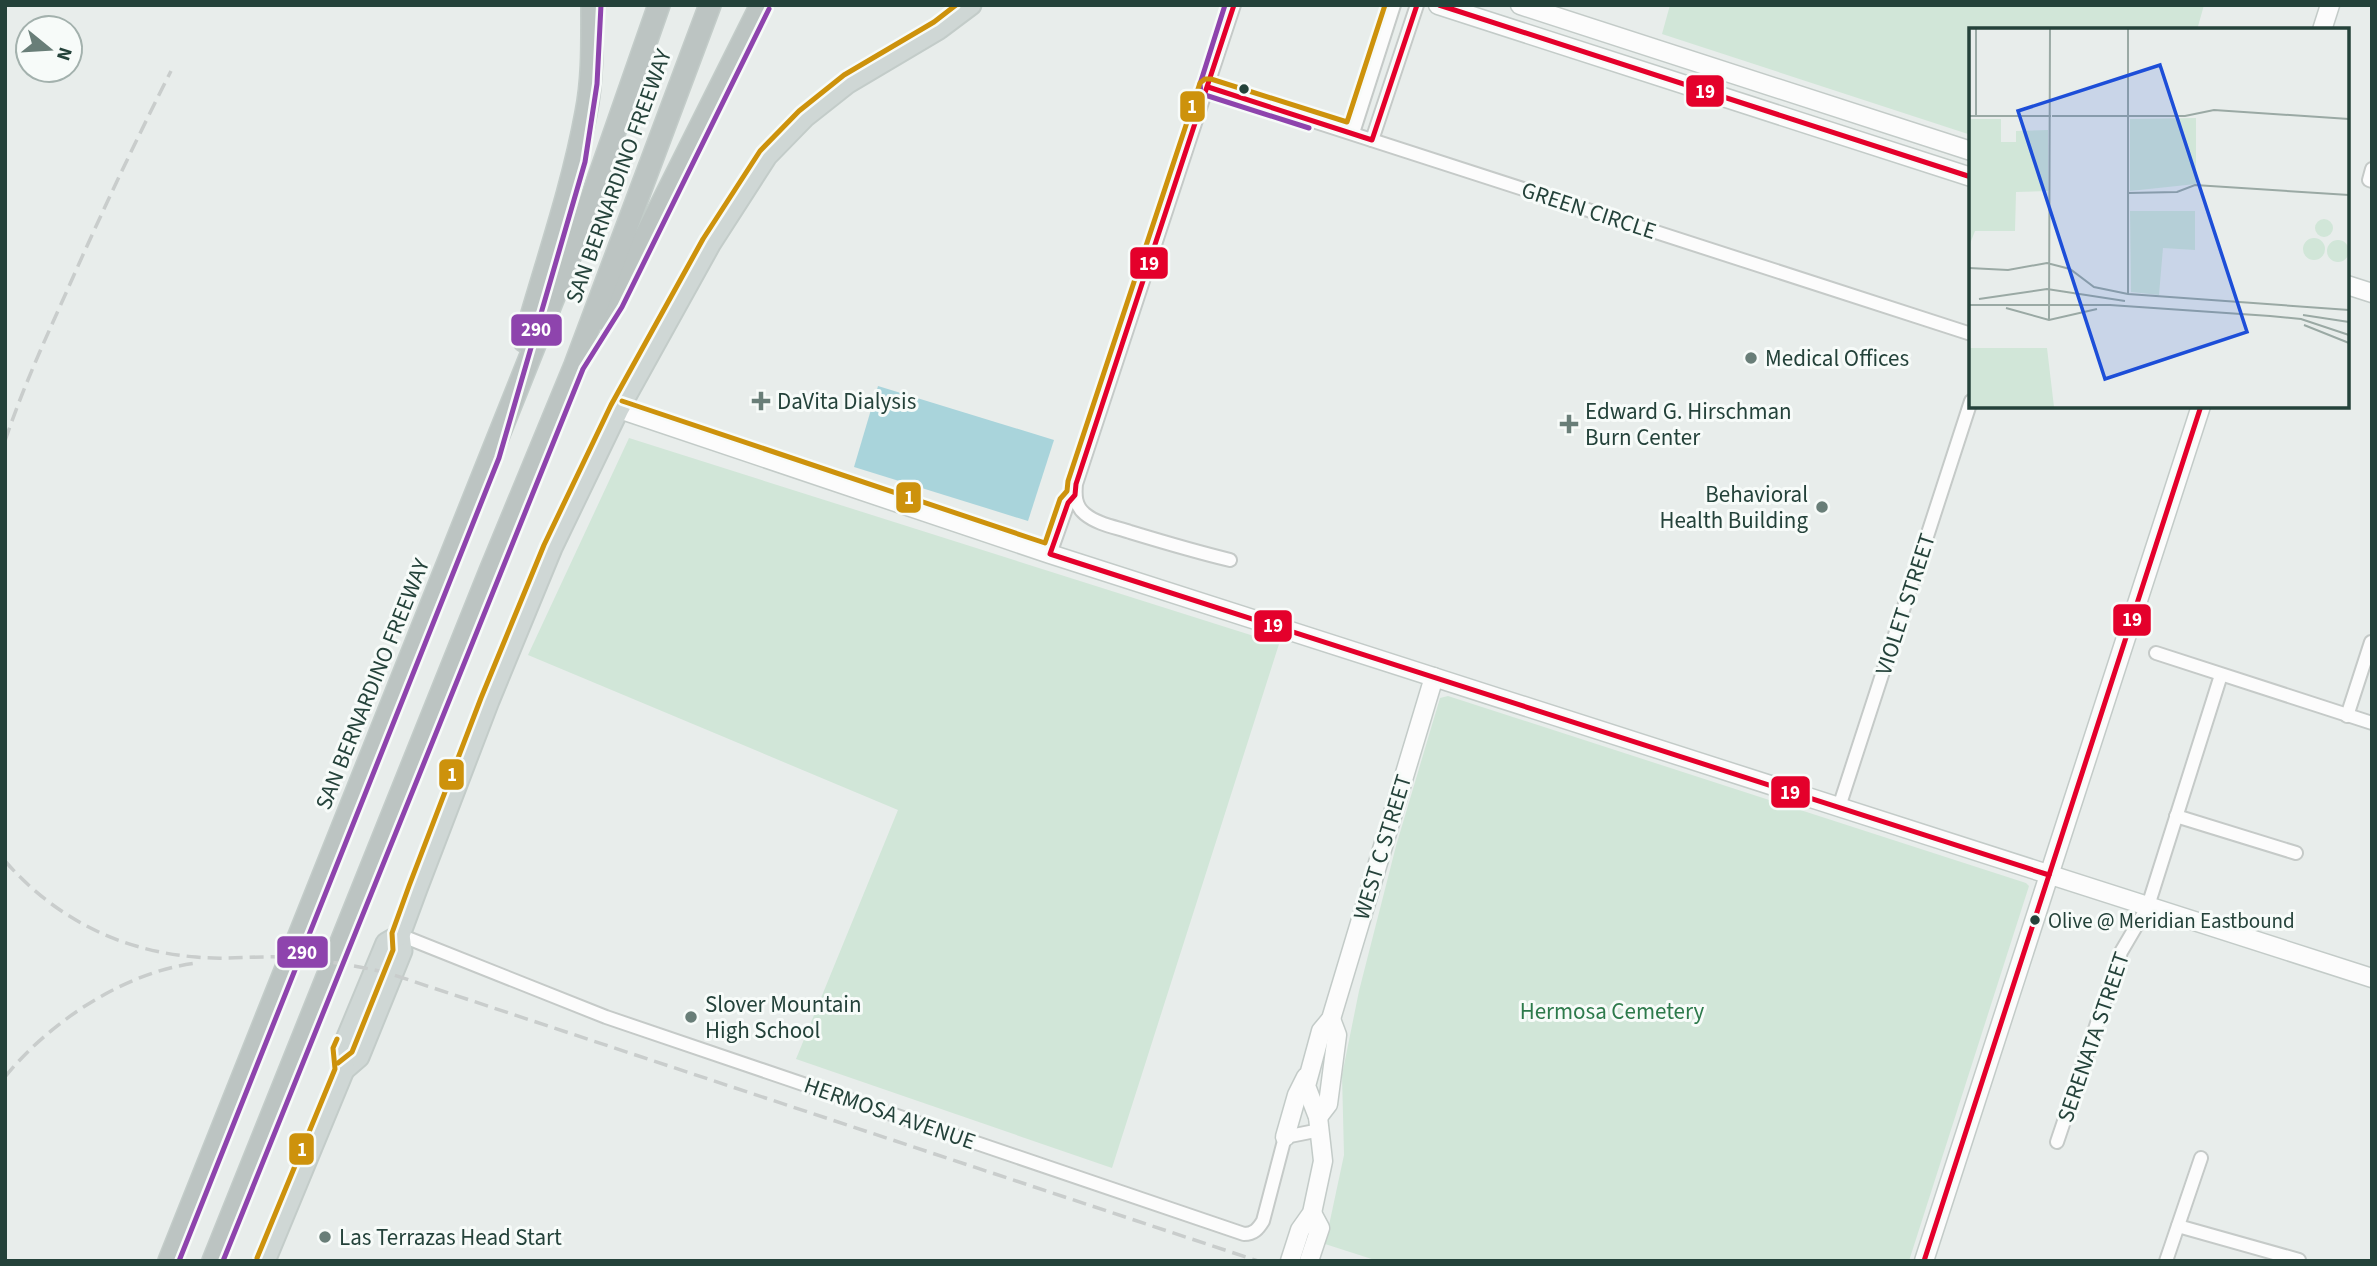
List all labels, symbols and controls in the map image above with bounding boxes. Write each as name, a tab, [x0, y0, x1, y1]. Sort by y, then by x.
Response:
north arrow	[14, 14, 84, 84]
inset map	[1969, 28, 2349, 408]
text: N	[49, 44, 79, 64]
street label: SAN BERNARDINO FREEWAY	[557, 44, 680, 308]
line badge: 19	[1685, 74, 1725, 108]
text: 19	[1695, 79, 1715, 106]
unlabelled marker	[1237, 82, 1251, 96]
line badge: 1	[1179, 90, 1206, 123]
text: 1	[1187, 94, 1197, 121]
street label: GREEN CIRCLE	[1517, 173, 1660, 248]
line badge: 19	[1129, 246, 1169, 280]
text: 19	[1139, 251, 1159, 278]
line badge: 290	[510, 313, 563, 347]
text: 290	[521, 317, 551, 344]
place label: Medical Offices	[1765, 342, 1909, 375]
marker: Medical Offices	[1743, 350, 1759, 366]
place label: DaVita Dialysis	[777, 385, 916, 418]
marker: DaVita Dialysis	[751, 391, 771, 411]
place label: Edward G. Hirschman Burn Center	[1585, 395, 1792, 454]
marker: Edward G. Hirschman Burn Center	[1559, 414, 1579, 434]
place label: Behavioral Health Building	[1659, 478, 1808, 537]
line badge: 1	[895, 481, 922, 514]
text: 1	[904, 485, 914, 512]
marker: Behavioral Health Building	[1814, 499, 1830, 515]
street label: VIOLET STREET	[1867, 529, 1944, 679]
street label: SAN BERNARDINO FREEWAY	[307, 554, 438, 815]
line badge: 19	[2112, 603, 2152, 637]
text: 19	[2122, 607, 2142, 634]
line badge: 19	[1253, 609, 1293, 643]
text: 19	[1263, 613, 1283, 640]
line badge: 1	[438, 758, 465, 791]
text: 1	[447, 762, 457, 789]
street label: WEST C STREET	[1345, 770, 1420, 924]
line badge: 19	[1770, 775, 1811, 809]
text: 19	[1780, 780, 1800, 807]
place label: Olive @ Meridian Eastbound	[2048, 906, 2295, 936]
marker: Olive @ Meridian Eastbound	[2028, 913, 2042, 927]
line badge: 290	[276, 935, 329, 969]
text: 290	[287, 940, 317, 967]
street label: SERENATA STREET	[2049, 948, 2138, 1127]
place label: Slover Mountain High School	[705, 988, 862, 1047]
park label: Hermosa Cemetery	[1520, 995, 1705, 1028]
marker: Slover Mountain High School	[683, 1009, 699, 1025]
street label: HERMOSA AVENUE	[800, 1069, 980, 1158]
line badge: 1	[288, 1132, 315, 1166]
text: 1	[297, 1137, 307, 1164]
place label: Las Terrazas Head Start	[339, 1221, 562, 1254]
marker: Las Terrazas Head Start	[317, 1229, 333, 1245]

